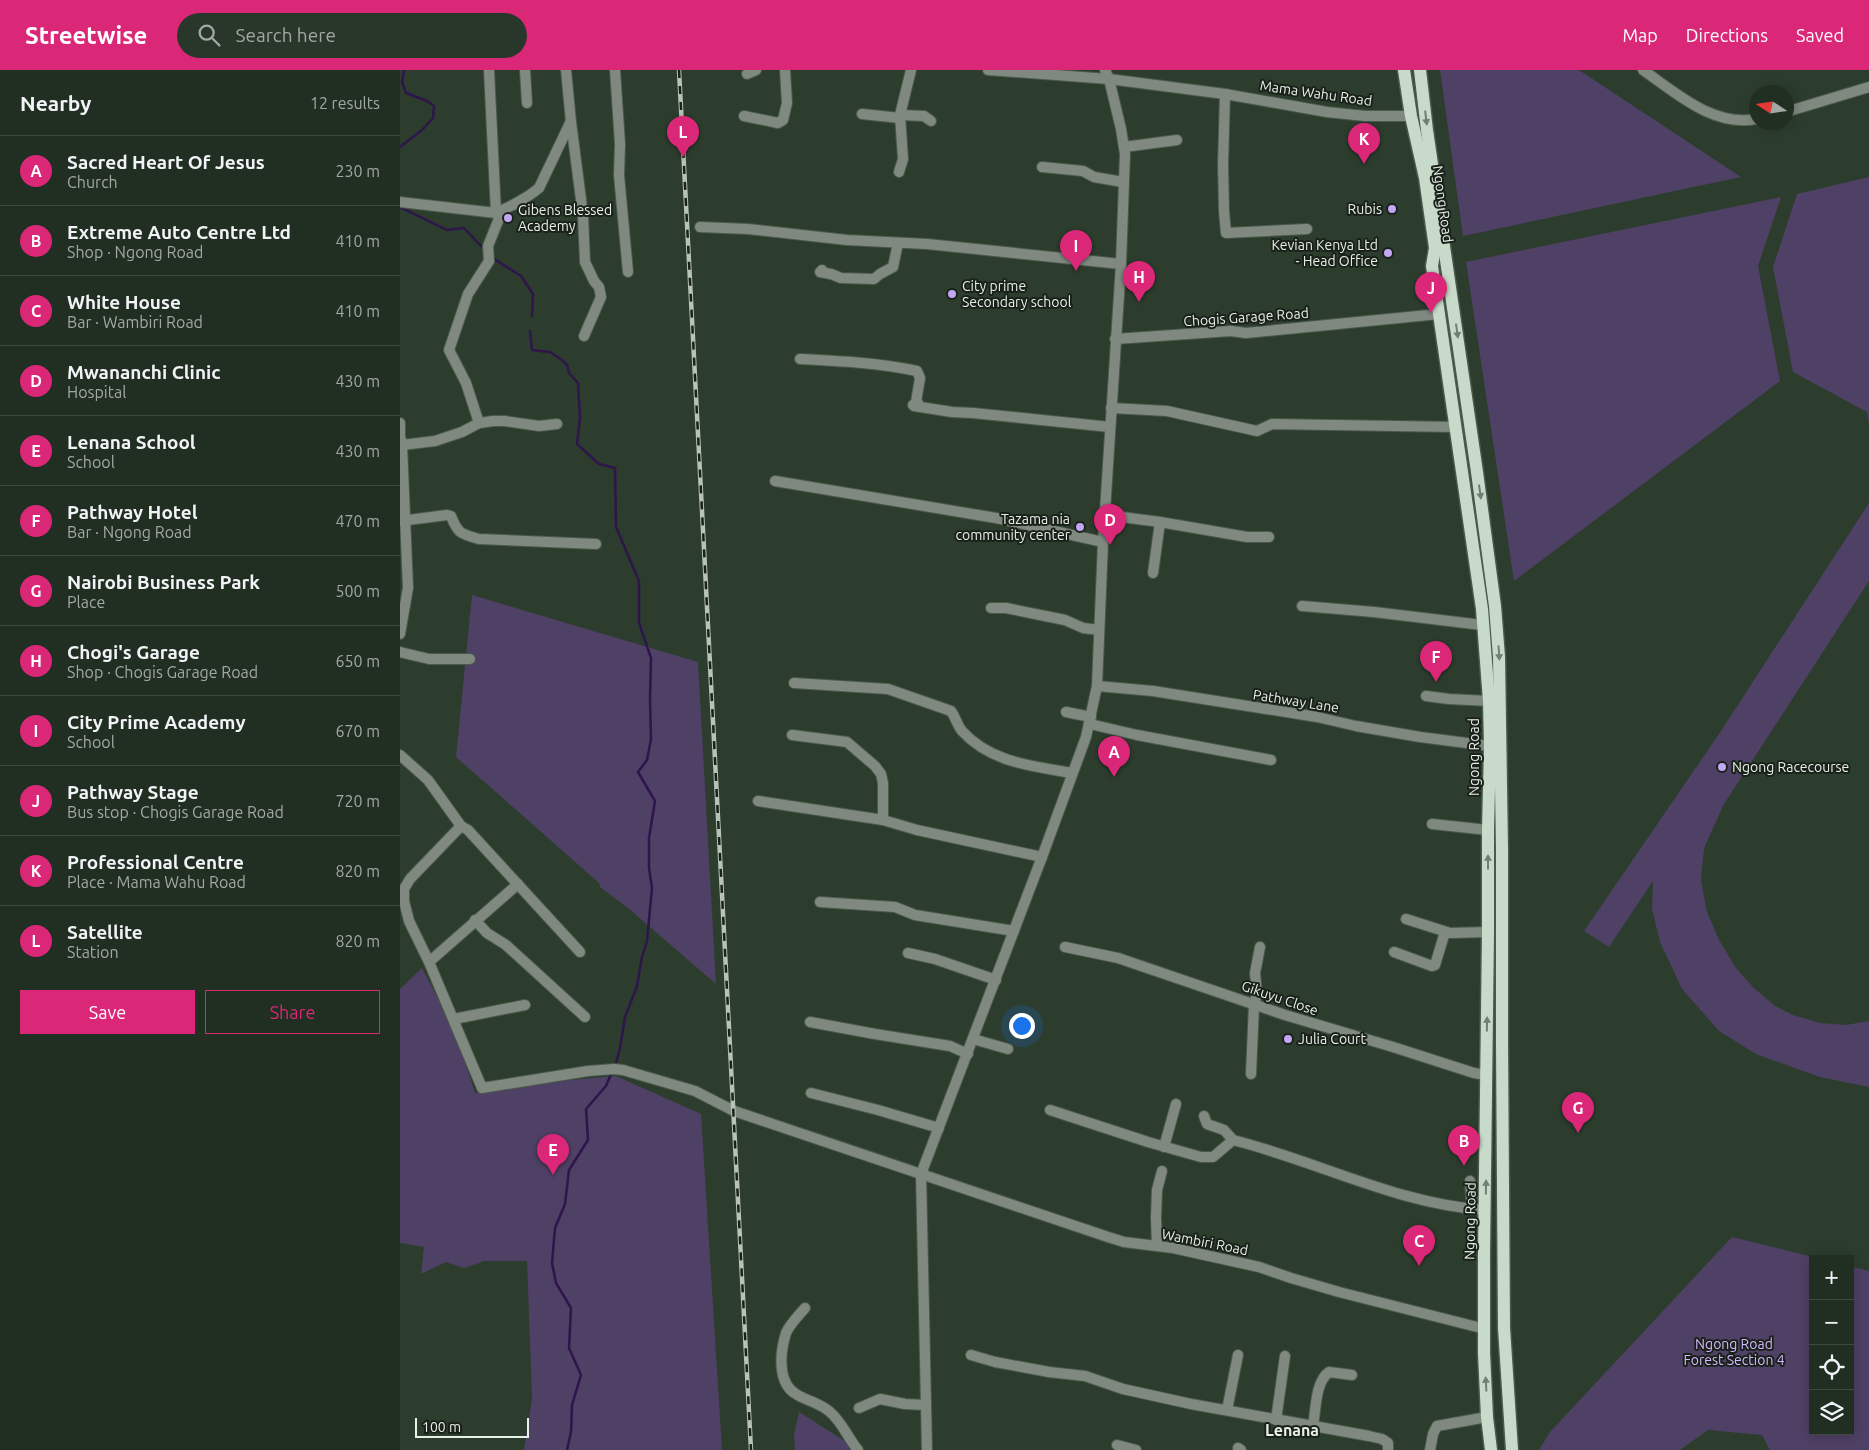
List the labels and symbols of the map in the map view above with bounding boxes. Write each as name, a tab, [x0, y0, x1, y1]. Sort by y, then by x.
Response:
street label: Mama Wahu Road	[1259, 77, 1373, 109]
north arrow	[1749, 85, 1794, 130]
one-way arrow	[1422, 111, 1430, 127]
pin: L	[667, 116, 699, 157]
pin: K	[1348, 123, 1380, 164]
street label: Ngong Road	[1430, 164, 1456, 244]
place label: Rubis	[1348, 201, 1382, 217]
place label: Gibens Blessed Academy	[518, 202, 612, 234]
marker: Rubis	[1386, 203, 1398, 215]
marker: Gibens Blessed Academy	[502, 212, 514, 224]
pin: I	[1060, 230, 1092, 271]
place label: Kevian Kenya Ltd - Head Office	[1271, 237, 1378, 269]
marker: Kevian Kenya Ltd - Head Office	[1382, 247, 1394, 259]
pin: H	[1123, 261, 1155, 302]
pin: J	[1415, 272, 1447, 313]
place label: City prime Secondary school	[962, 278, 1072, 310]
marker: City prime Secondary school	[946, 288, 958, 300]
street label: Chogis Garage Road	[1183, 305, 1309, 329]
one-way arrow	[1453, 323, 1461, 339]
one-way arrow	[1476, 484, 1484, 500]
pin: D	[1094, 504, 1126, 545]
place label: Tazama nia community center	[956, 511, 1071, 543]
marker: Tazama nia community center	[1074, 521, 1086, 533]
pin: F	[1420, 641, 1452, 682]
one-way arrow	[1495, 646, 1503, 662]
street label: Pathway Lane	[1252, 686, 1340, 716]
street label: Ngong Road	[1466, 718, 1482, 796]
pin: A	[1098, 736, 1130, 777]
place label: Ngong Racecourse	[1732, 759, 1849, 775]
marker: Ngong Racecourse	[1716, 761, 1728, 773]
one-way arrow	[1484, 853, 1492, 869]
street label: Gikuyu Close	[1240, 977, 1320, 1019]
your location	[1009, 1013, 1035, 1039]
one-way arrow	[1483, 1016, 1491, 1032]
place label: Julia Court	[1298, 1031, 1366, 1047]
marker: Julia Court	[1282, 1033, 1294, 1045]
pin: G	[1562, 1092, 1594, 1133]
pin: B	[1448, 1125, 1480, 1166]
pin: E	[537, 1134, 569, 1175]
one-way arrow	[1482, 1178, 1490, 1194]
street label: Ngong Road	[1461, 1182, 1479, 1260]
pin: C	[1403, 1225, 1435, 1266]
street label: Wambiri Road	[1160, 1226, 1250, 1258]
park label: Ngong Road Forest Section 4	[1683, 1336, 1785, 1368]
one-way arrow	[1481, 1376, 1489, 1392]
scale bar	[415, 1415, 529, 1438]
district label: Lenana	[1265, 1421, 1319, 1439]

